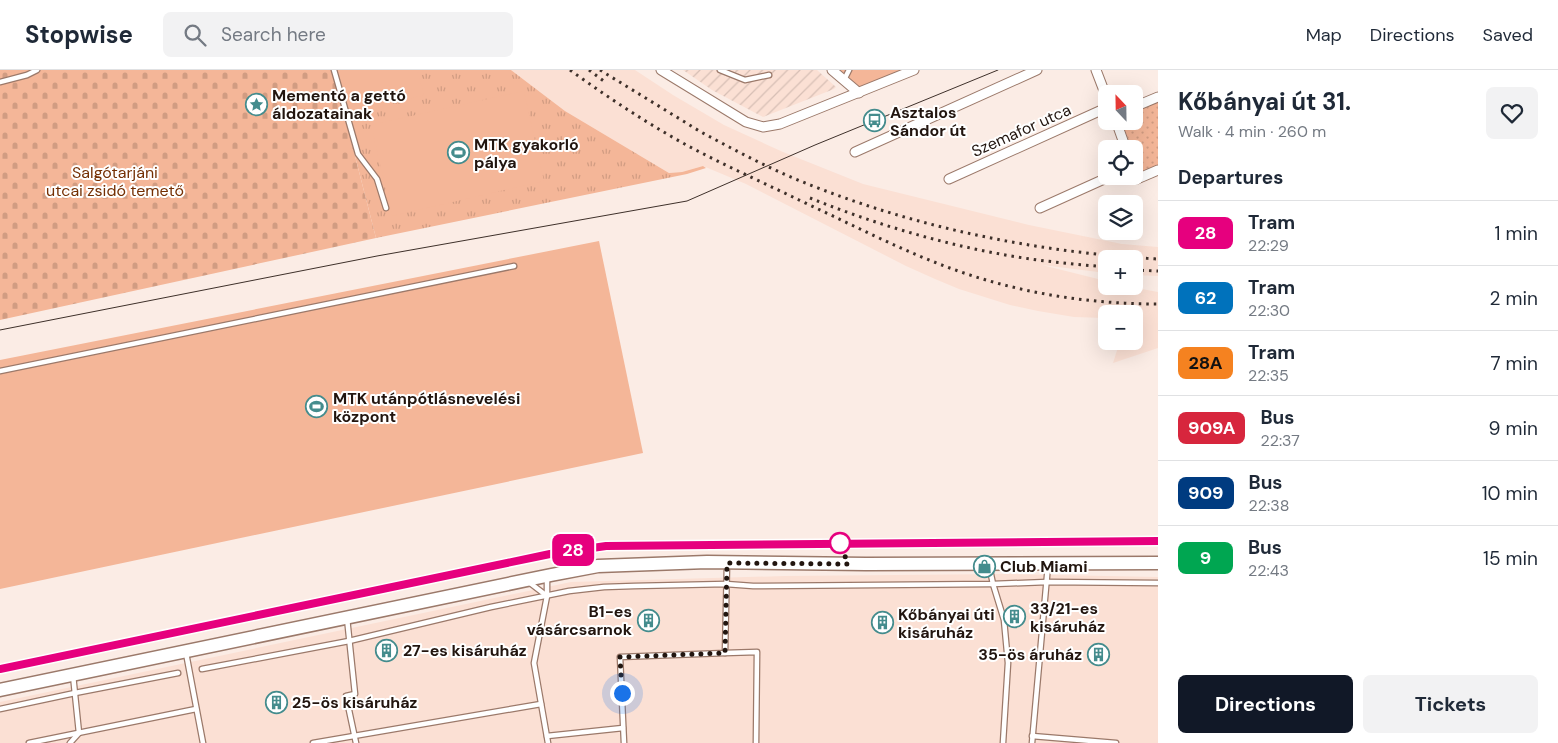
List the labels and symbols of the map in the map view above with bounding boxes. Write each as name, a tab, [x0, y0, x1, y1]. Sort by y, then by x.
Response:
place label: Mementó a gettó áldozatainak	[272, 85, 406, 124]
north arrow	[1098, 85, 1142, 130]
place icon: Mementó a gettó áldozatainak	[244, 92, 268, 116]
street label: Szemafor utca	[968, 99, 1074, 162]
place label: Asztalos Sándor út	[890, 102, 966, 141]
bus stop icon: Asztalos Sándor út	[862, 109, 886, 133]
place label: MTK gyakorló pálya	[474, 134, 579, 173]
sports icon: MTK gyakorló pálya	[446, 141, 470, 165]
park label: Salgótarjáni utcai zsidó temető	[46, 162, 184, 201]
place label: MTK utánpótlásnevelési központ	[333, 388, 520, 427]
sports icon: MTK utánpótlásnevelési központ	[305, 395, 329, 419]
unlabelled marker	[829, 532, 851, 554]
line badge: 28	[550, 534, 596, 566]
shop icon: Club Miami	[972, 554, 996, 578]
place label: Club Miami	[1000, 556, 1088, 577]
place label: 33/21-es kisáruház	[1030, 598, 1105, 637]
place label: B1-es vásárcsarnok	[527, 601, 633, 640]
place label: Kőbányai úti kisáruház	[898, 604, 995, 643]
building icon: 33/21-es kisáruház	[1002, 605, 1026, 629]
building icon: B1-es vásárcsarnok	[636, 608, 660, 632]
building icon: Kőbányai úti kisáruház	[870, 611, 894, 635]
building icon: 27-es kisáruház	[375, 638, 399, 662]
place label: 27-es kisáruház	[403, 640, 527, 661]
building icon: 35-ös áruház	[1086, 642, 1110, 666]
place label: 35-ös áruház	[978, 644, 1082, 665]
your location	[610, 681, 635, 706]
building icon: 25-ös kisáruház	[264, 690, 288, 714]
place label: 25-ös kisáruház	[292, 692, 418, 713]

